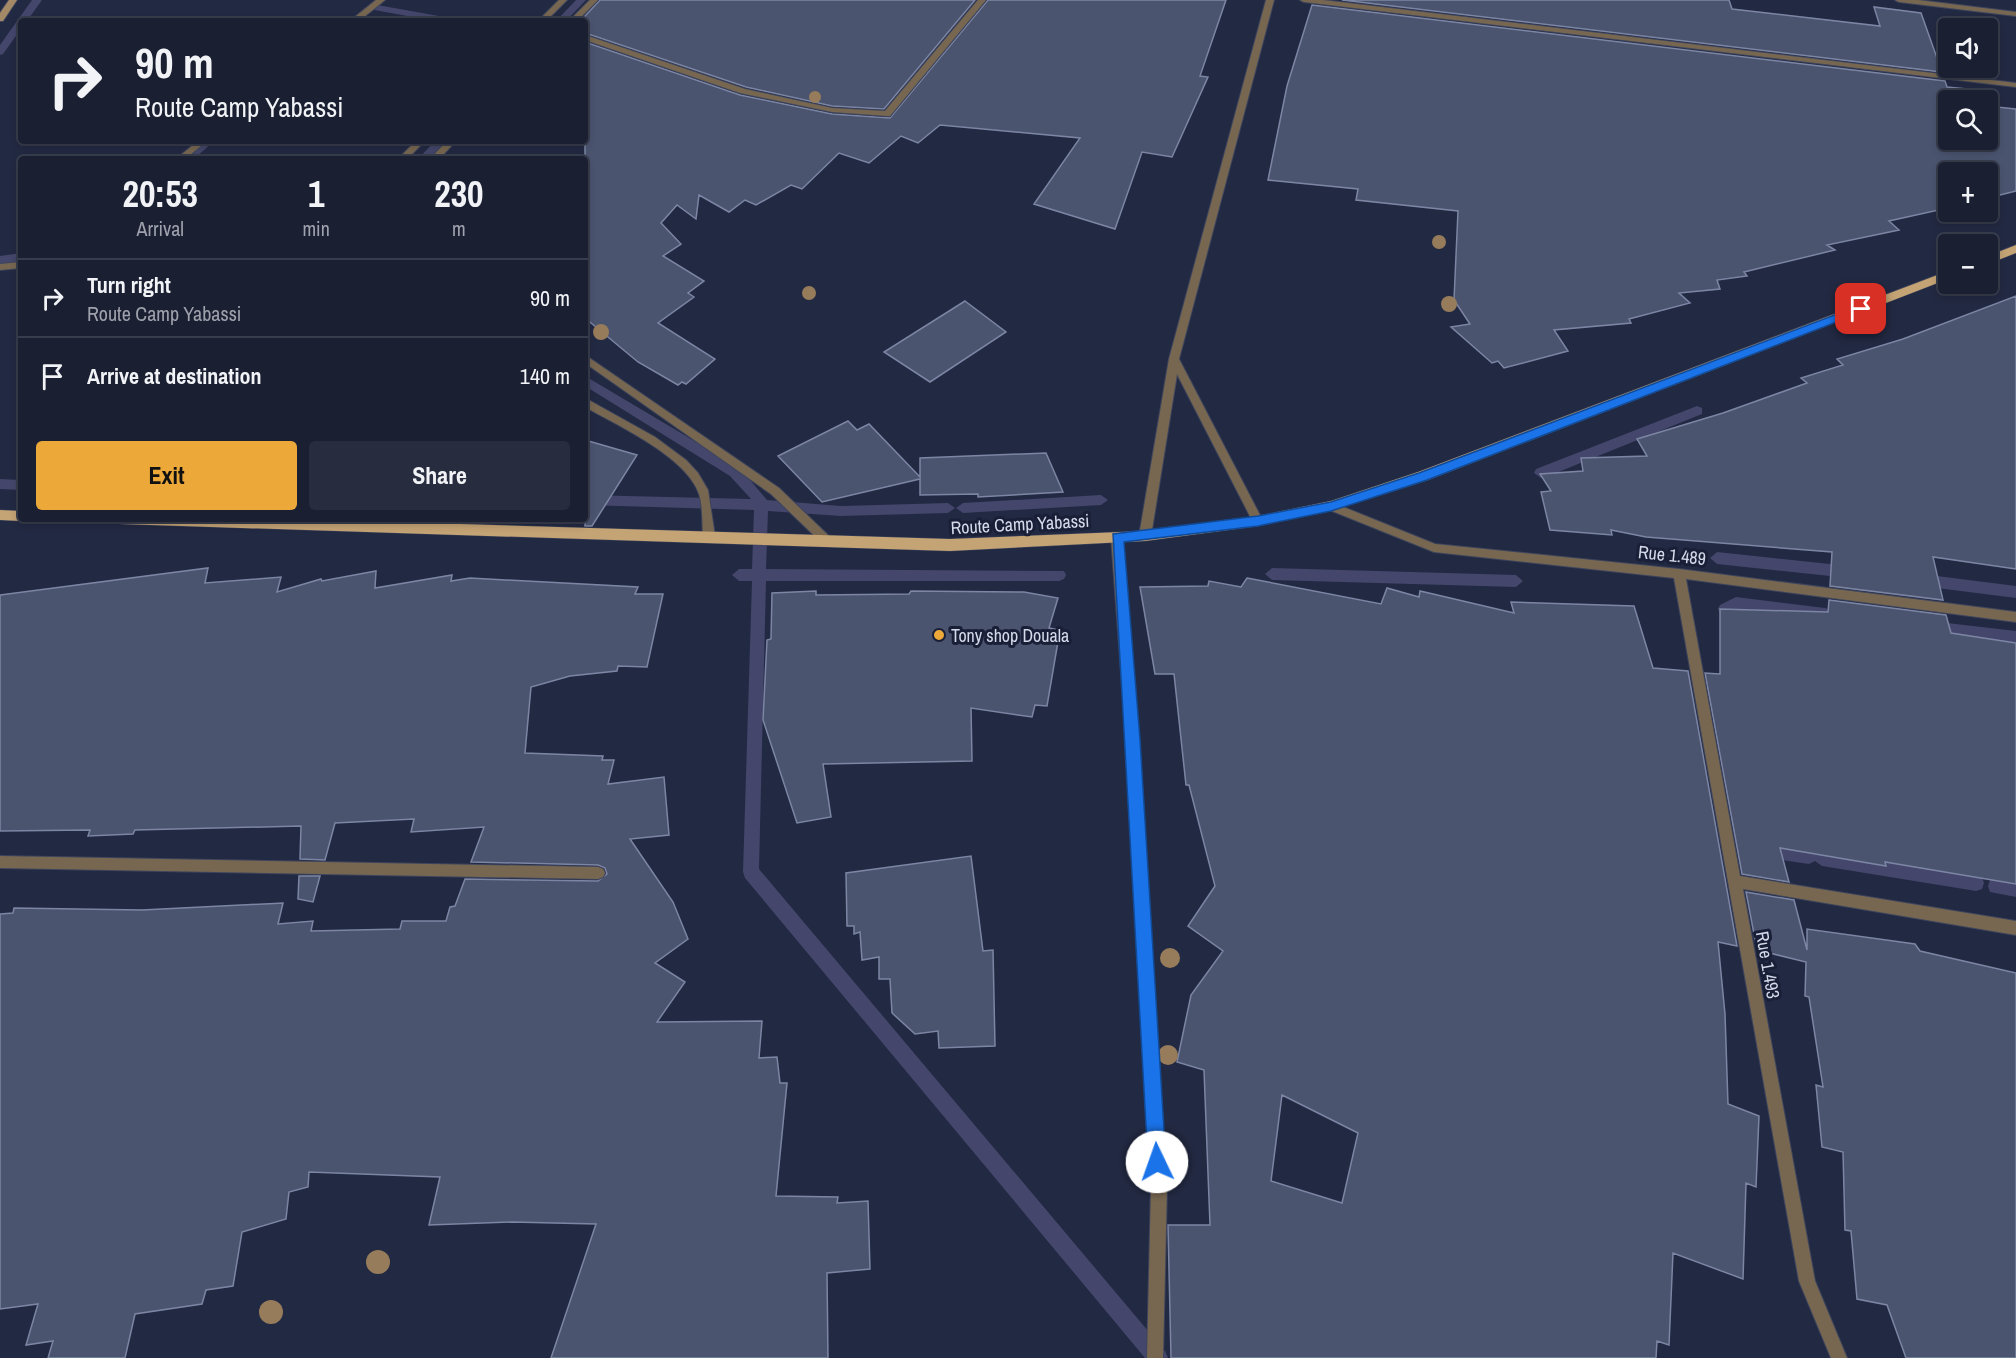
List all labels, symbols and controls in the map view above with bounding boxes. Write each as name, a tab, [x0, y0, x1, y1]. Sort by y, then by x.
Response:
map controls	[1938, 18, 1998, 294]
button: sound	[1938, 18, 1998, 78]
text: 90 m	[135, 35, 214, 91]
icon: right	[36, 42, 114, 120]
text: Route Camp Yabassi	[135, 89, 343, 125]
button: search	[1938, 90, 1998, 150]
button: +	[1938, 162, 1998, 222]
text: 20:53	[122, 170, 198, 218]
text: 1	[308, 170, 324, 218]
text: 230	[434, 170, 484, 218]
text: Arrival	[137, 215, 184, 242]
text: min	[302, 215, 330, 242]
text: m	[452, 215, 466, 242]
button: −	[1938, 234, 1998, 294]
text: Turn right	[87, 270, 171, 300]
icon: right	[36, 282, 69, 315]
text: 90 m	[530, 283, 570, 313]
pin	[1835, 283, 1886, 334]
icon: arrive	[1844, 292, 1877, 325]
text: Route Camp Yabassi	[87, 300, 241, 327]
icon: arrive	[36, 360, 69, 393]
text: Arrive at destination	[87, 361, 261, 391]
text: 140 m	[520, 361, 570, 391]
button: Exit	[36, 441, 297, 510]
button: Share	[309, 441, 570, 510]
street label: Route Camp Yabassi	[950, 508, 1090, 540]
street label: Rue 1.489	[1637, 539, 1707, 571]
place label: Tony shop Douala	[951, 623, 1069, 648]
marker: Tony shop Douala	[932, 628, 946, 642]
street label: Rue 1.493	[1750, 929, 1786, 1001]
position arrow	[1125, 1130, 1189, 1194]

